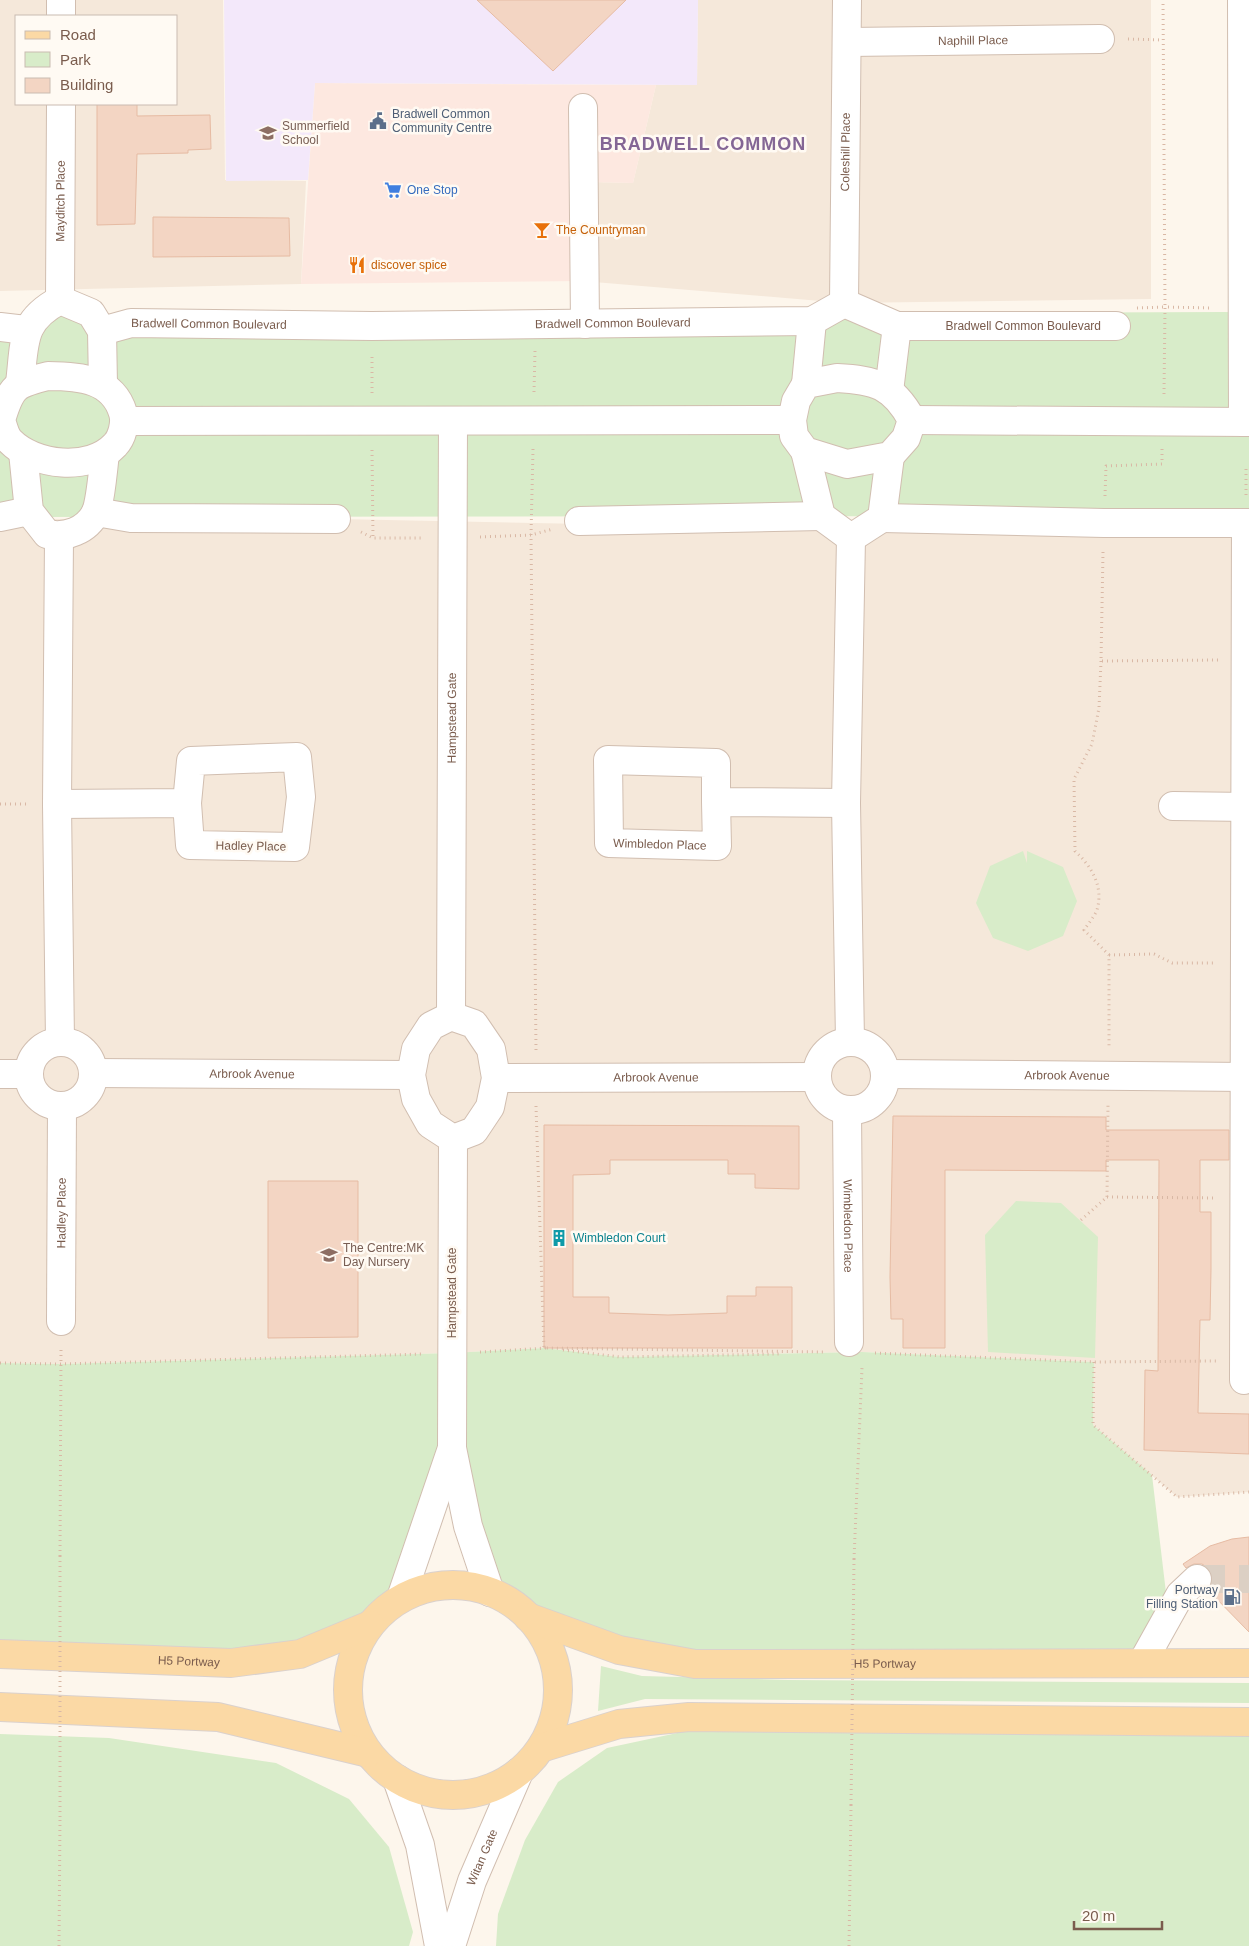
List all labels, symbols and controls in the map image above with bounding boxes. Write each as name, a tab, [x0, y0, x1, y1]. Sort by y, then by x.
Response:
legend	[15, 15, 178, 105]
text: Road	[60, 26, 96, 43]
street label: Naphill Place	[938, 33, 1008, 48]
text: Park	[60, 51, 91, 68]
text: Building	[60, 76, 113, 93]
place label: Bradwell Common Community Centre	[392, 107, 492, 135]
public building icon: Bradwell Common Community Centre	[368, 111, 388, 131]
street label: Coleshill Place	[838, 112, 853, 191]
place label: Summerfield School	[282, 119, 349, 147]
school or university icon: Summerfield School	[258, 123, 278, 143]
district label: BRADWELL COMMON	[600, 134, 806, 154]
street label: Mayditch Place	[53, 160, 68, 242]
supermarket icon: One Stop	[383, 180, 403, 200]
place label: One Stop	[407, 183, 458, 197]
bar icon: The Countryman	[532, 220, 552, 240]
place label: The Countryman	[556, 223, 645, 237]
restaurant icon: discover spice	[347, 255, 367, 275]
place label: discover spice	[371, 258, 447, 272]
street label: Bradwell Common Boulevard	[535, 315, 691, 331]
street label: Bradwell Common Boulevard	[131, 316, 287, 332]
street label: Bradwell Common Boulevard	[945, 319, 1101, 333]
street label: Hampstead Gate	[445, 672, 459, 763]
street label: Wimbledon Place	[613, 836, 707, 853]
street label: Hadley Place	[216, 838, 287, 854]
street label: Arbrook Avenue	[209, 1067, 295, 1081]
street label: Arbrook Avenue	[1024, 1068, 1110, 1083]
street label: Arbrook Avenue	[613, 1070, 699, 1085]
street label: Hadley Place	[54, 1177, 69, 1248]
street label: Wimbledon Place	[841, 1179, 855, 1273]
building icon: Wimbledon Court	[549, 1228, 569, 1248]
place label: Wimbledon Court	[573, 1231, 666, 1245]
place label: The Centre:MK Day Nursery	[343, 1241, 424, 1269]
school or university icon: The Centre:MK Day Nursery	[319, 1245, 339, 1265]
street label: Hampstead Gate	[445, 1247, 459, 1338]
place label: Portway Filling Station	[1146, 1583, 1218, 1611]
fuel station icon: Portway Filling Station	[1222, 1587, 1242, 1607]
street label: H5 Portway	[158, 1653, 220, 1670]
street label: H5 Portway	[854, 1657, 916, 1671]
street label: Witan Gate	[464, 1827, 501, 1888]
scale bar	[1074, 1898, 1162, 1930]
text: 20 m	[1082, 1907, 1115, 1924]

